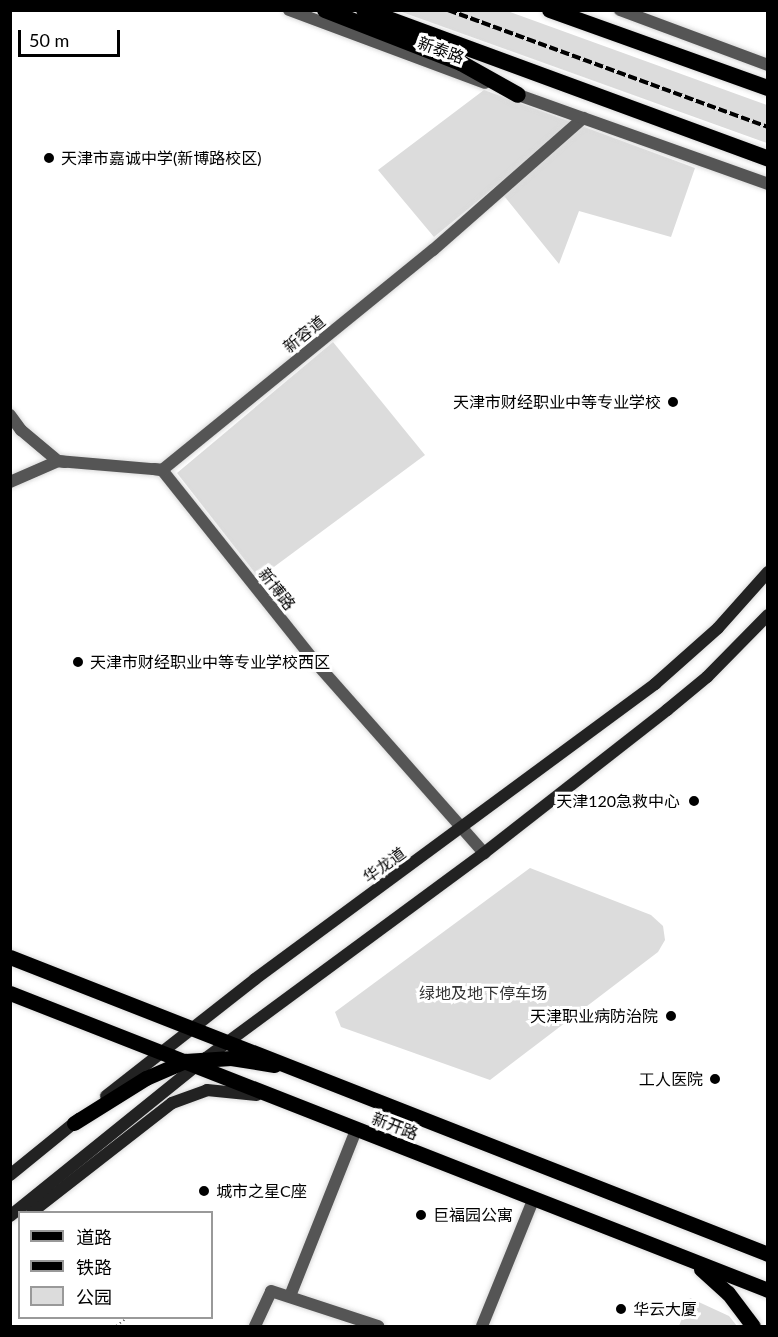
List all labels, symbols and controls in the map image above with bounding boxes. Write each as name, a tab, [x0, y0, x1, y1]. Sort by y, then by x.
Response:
scale bar	[21, 18, 123, 56]
text: 50 m	[29, 29, 69, 51]
street label: 新泰路	[415, 33, 467, 67]
place label: 天津市嘉诚中学(新博路校区)	[61, 148, 262, 168]
marker: 天津市嘉诚中学(新博路校区)	[42, 151, 56, 165]
street label: 新容道	[279, 311, 329, 357]
place label: 天津市财经职业中等专业学校	[453, 392, 661, 412]
marker: 天津市财经职业中等专业学校	[666, 395, 680, 409]
street label: 新博路	[255, 564, 299, 614]
place label: 天津市财经职业中等专业学校西区	[90, 652, 330, 672]
marker: 天津市财经职业中等专业学校西区	[71, 655, 85, 669]
place label: 天津120急救中心	[556, 791, 680, 811]
marker: 天津120急救中心	[685, 792, 703, 810]
street label: 华龙道	[359, 843, 409, 887]
park label: 绿地及地下停车场	[419, 983, 547, 1003]
place label: 天津职业病防治院	[530, 1006, 658, 1026]
marker: 天津职业病防治院	[662, 1007, 680, 1025]
place label: 工人医院	[639, 1069, 703, 1089]
marker: 工人医院	[708, 1072, 722, 1086]
street label: 新开路	[369, 1108, 421, 1144]
place label: 城市之星C座	[216, 1181, 307, 1201]
marker: 城市之星C座	[197, 1184, 211, 1198]
place label: 巨福园公寓	[433, 1205, 513, 1225]
marker: 巨福园公寓	[414, 1208, 428, 1222]
legend	[18, 1211, 213, 1319]
text: 道路	[76, 1226, 112, 1248]
text: 铁路	[76, 1256, 112, 1278]
text: 公园	[76, 1286, 112, 1308]
place label: 华云大厦	[633, 1299, 697, 1319]
marker: 华云大厦	[614, 1302, 628, 1316]

